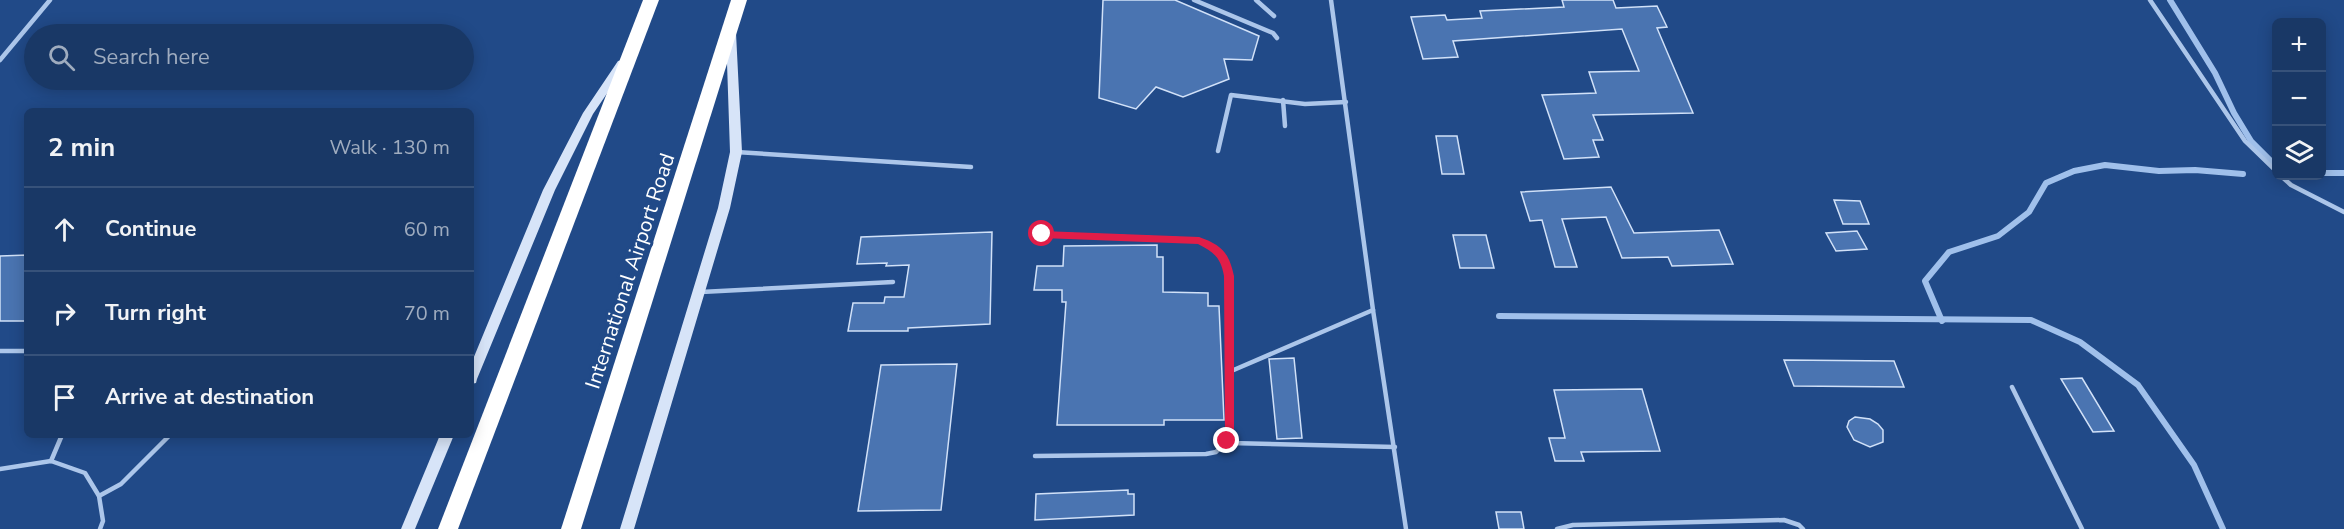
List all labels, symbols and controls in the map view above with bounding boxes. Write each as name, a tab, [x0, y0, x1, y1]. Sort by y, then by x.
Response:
map controls	[2272, 18, 2326, 180]
button: +	[2272, 18, 2326, 72]
search box	[24, 24, 474, 90]
icon: search	[45, 41, 78, 74]
text: Search here	[93, 42, 210, 72]
button: −	[2272, 72, 2326, 126]
button: layers	[2272, 126, 2326, 180]
text: 2 min	[48, 130, 115, 165]
text: Walk · 130 m	[330, 134, 450, 161]
street label: International Airport Road	[579, 150, 681, 392]
icon: ahead	[48, 213, 81, 246]
text: Continue	[105, 214, 196, 244]
text: 60 m	[404, 216, 450, 243]
route start	[1028, 220, 1054, 246]
icon: right	[48, 297, 81, 330]
text: Turn right	[105, 298, 206, 328]
text: 70 m	[404, 300, 450, 327]
icon: arrive	[48, 381, 81, 414]
text: Arrive at destination	[105, 382, 314, 412]
route end	[1213, 427, 1239, 453]

